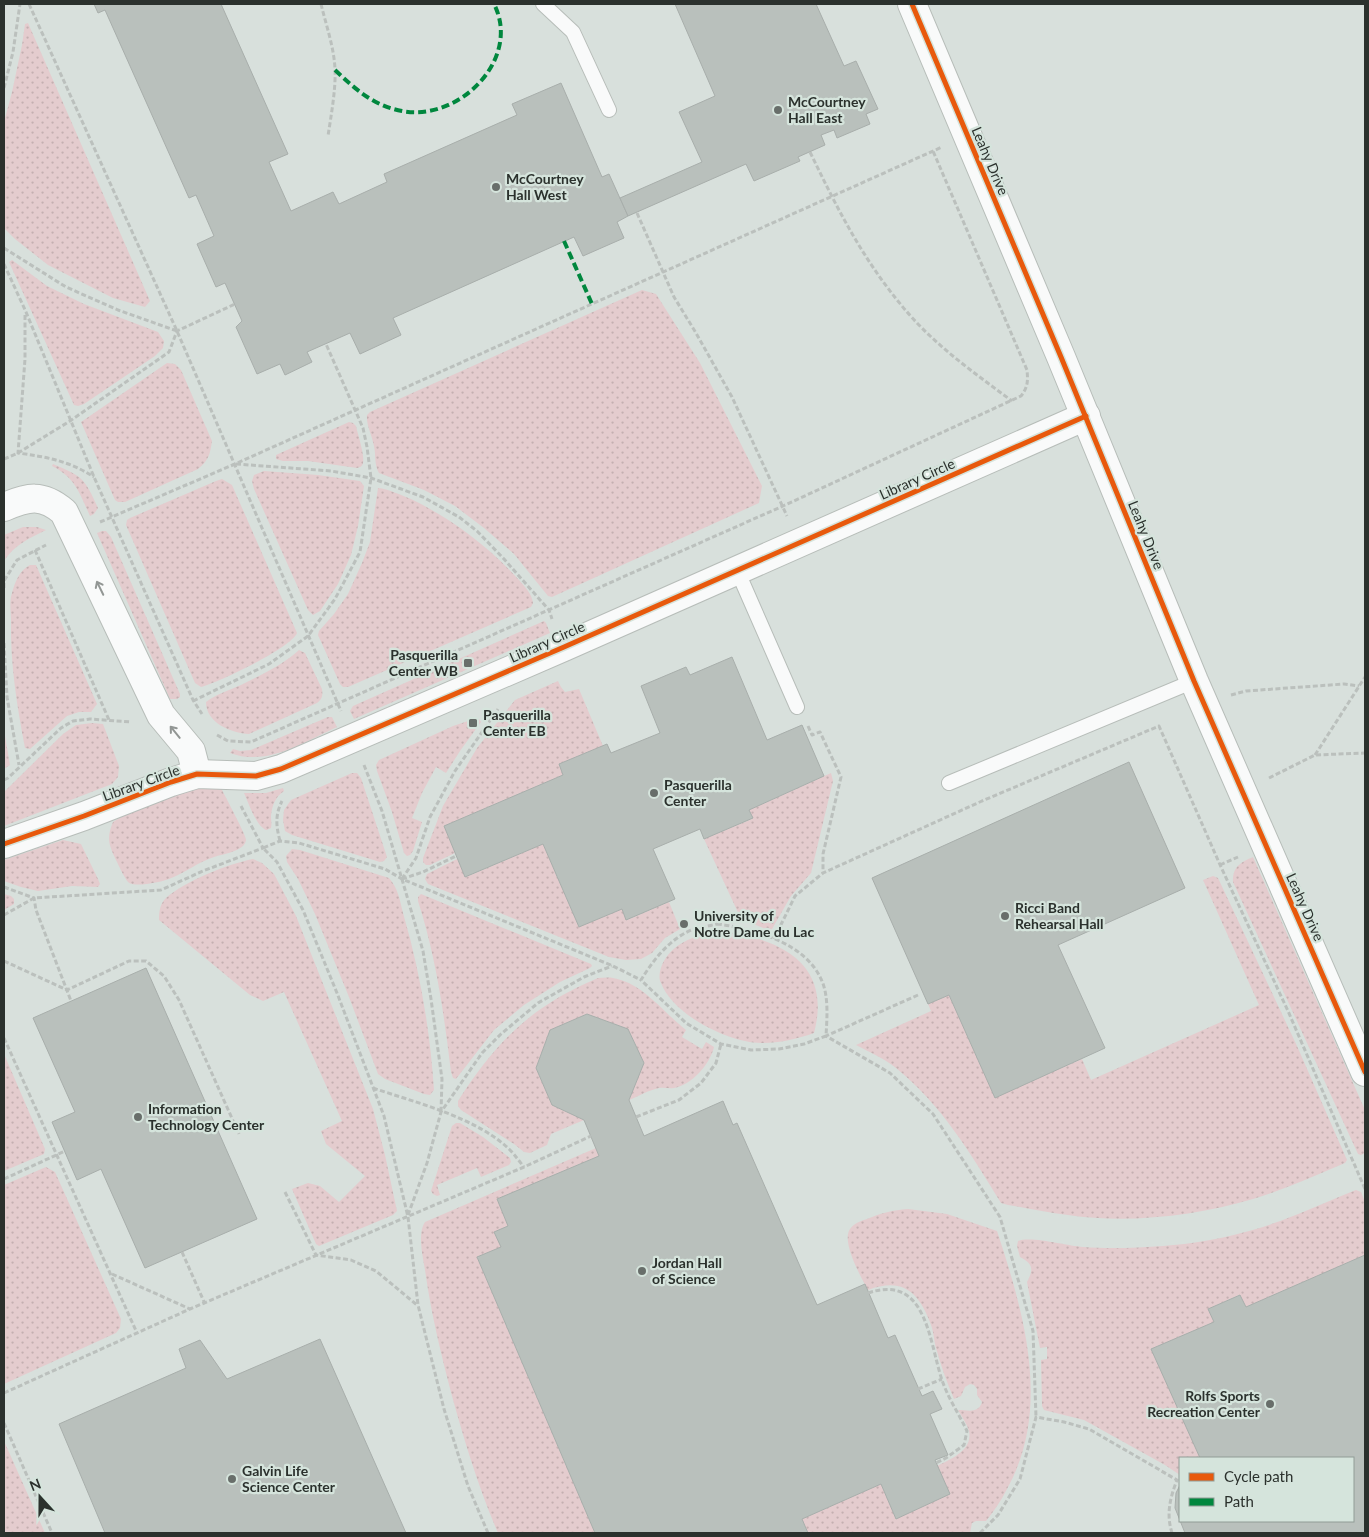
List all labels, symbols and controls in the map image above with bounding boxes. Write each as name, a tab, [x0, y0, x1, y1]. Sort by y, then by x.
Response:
place label: McCourtney Hall East	[788, 93, 866, 126]
marker: McCourtney Hall East	[772, 104, 784, 116]
street label: Leahy Drive	[968, 124, 1012, 197]
place label: McCourtney Hall West	[506, 170, 584, 203]
marker: McCourtney Hall West	[490, 181, 502, 193]
street label: Library Circle	[876, 454, 957, 503]
street label: Leahy Drive	[1125, 498, 1168, 572]
one-way arrow	[95, 581, 105, 596]
street label: Library Circle	[506, 617, 587, 666]
place label: Pasquerilla Center WB	[389, 646, 458, 679]
marker: Pasquerilla Center WB	[462, 657, 474, 669]
place label: Pasquerilla Center EB	[483, 706, 551, 739]
marker: Pasquerilla Center EB	[467, 717, 479, 729]
one-way arrow	[170, 726, 181, 739]
street label: Library Circle	[100, 761, 182, 804]
place label: Pasquerilla Center	[664, 776, 732, 809]
marker: Pasquerilla Center	[648, 787, 660, 799]
street label: Leahy Drive	[1283, 870, 1328, 943]
place label: Ricci Band Rehearsal Hall	[1015, 899, 1104, 932]
place label: University of Notre Dame du Lac	[694, 907, 814, 940]
marker: Ricci Band Rehearsal Hall	[999, 910, 1011, 922]
marker: University of Notre Dame du Lac	[678, 918, 690, 930]
place label: Information Technology Center	[148, 1100, 265, 1133]
marker: Information Technology Center	[132, 1111, 144, 1123]
place label: Jordan Hall of Science	[652, 1254, 722, 1287]
marker: Jordan Hall of Science	[636, 1265, 648, 1277]
place label: Rolfs Sports Recreation Center	[1147, 1387, 1261, 1420]
marker: Rolfs Sports Recreation Center	[1264, 1398, 1276, 1410]
legend	[1179, 1457, 1354, 1522]
place label: Galvin Life Science Center	[242, 1462, 336, 1495]
text: Cycle path	[1224, 1467, 1293, 1485]
north arrow	[15, 1472, 65, 1522]
marker: Galvin Life Science Center	[226, 1473, 238, 1485]
text: N	[27, 1475, 43, 1494]
text: Path	[1224, 1492, 1254, 1510]

